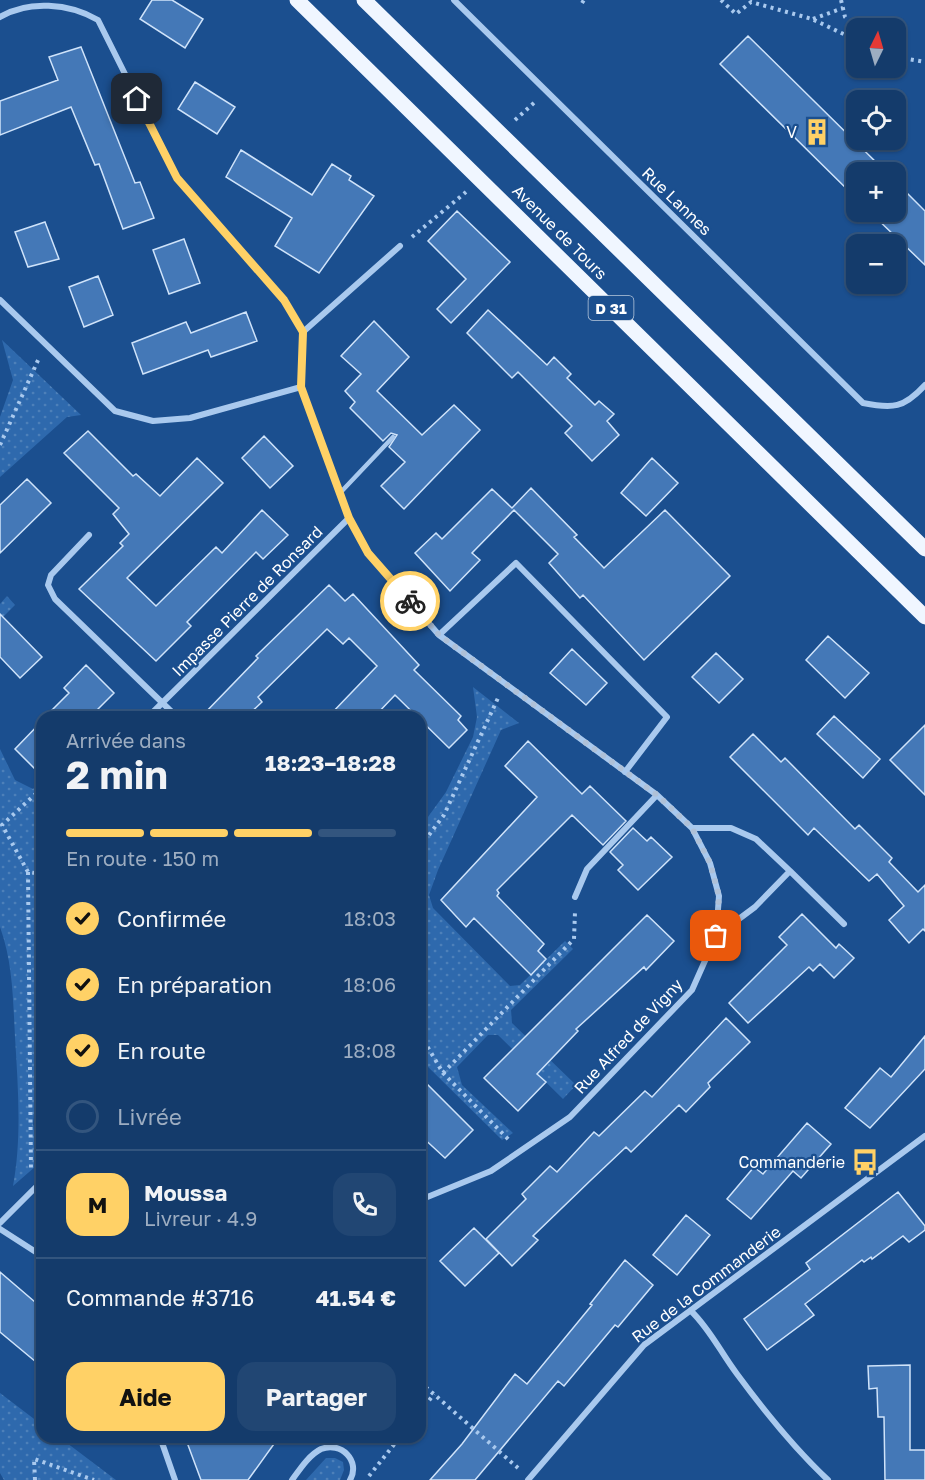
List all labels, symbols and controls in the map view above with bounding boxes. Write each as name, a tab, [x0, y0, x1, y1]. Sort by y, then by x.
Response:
north arrow	[846, 18, 906, 78]
map controls	[846, 18, 906, 294]
pin	[111, 73, 162, 124]
icon: home	[120, 82, 153, 115]
button: locate	[846, 90, 906, 150]
building icon: V	[802, 117, 832, 147]
place label: V	[786, 122, 797, 142]
button: +	[846, 162, 906, 222]
street label: Rue Lannes	[638, 163, 716, 239]
street label: Avenue de Tours	[508, 180, 612, 284]
button: −	[846, 234, 906, 294]
road number: D 31	[588, 296, 634, 320]
street label: Impasse Pierre de Ronsard	[168, 522, 326, 680]
courier	[380, 571, 440, 631]
icon: bike	[394, 585, 427, 618]
text: Arrivée dans	[66, 728, 186, 752]
text: 18:23–18:28	[265, 749, 396, 776]
text: 2 min	[66, 751, 168, 798]
text: En route · 150 m	[66, 846, 219, 870]
icon: check	[66, 902, 99, 935]
text: Confirmée	[117, 905, 226, 932]
text: 18:03	[344, 906, 396, 930]
pin	[690, 910, 741, 961]
icon: bag	[699, 919, 732, 952]
icon: check	[66, 968, 99, 1001]
text: En préparation	[117, 971, 272, 998]
text: 18:06	[344, 972, 396, 996]
street label: Rue Alfred de Vigny	[569, 974, 687, 1098]
icon: check	[66, 1034, 99, 1067]
text: En route	[117, 1037, 206, 1064]
text: 18:08	[344, 1038, 396, 1062]
text: Livrée	[117, 1103, 182, 1130]
bus stop icon: Commanderie	[850, 1147, 880, 1177]
place label: Commanderie	[738, 1152, 845, 1172]
button: phone	[333, 1173, 396, 1236]
text: Moussa	[144, 1179, 227, 1206]
text: M	[88, 1191, 107, 1218]
text: Livreur · 4.9	[144, 1206, 257, 1230]
street label: Rue de la Commanderie	[628, 1221, 784, 1347]
text: Commande #3716	[66, 1284, 254, 1311]
text: 41.54 €	[316, 1284, 396, 1311]
button: Aide	[66, 1362, 225, 1431]
button: Partager	[237, 1362, 396, 1431]

